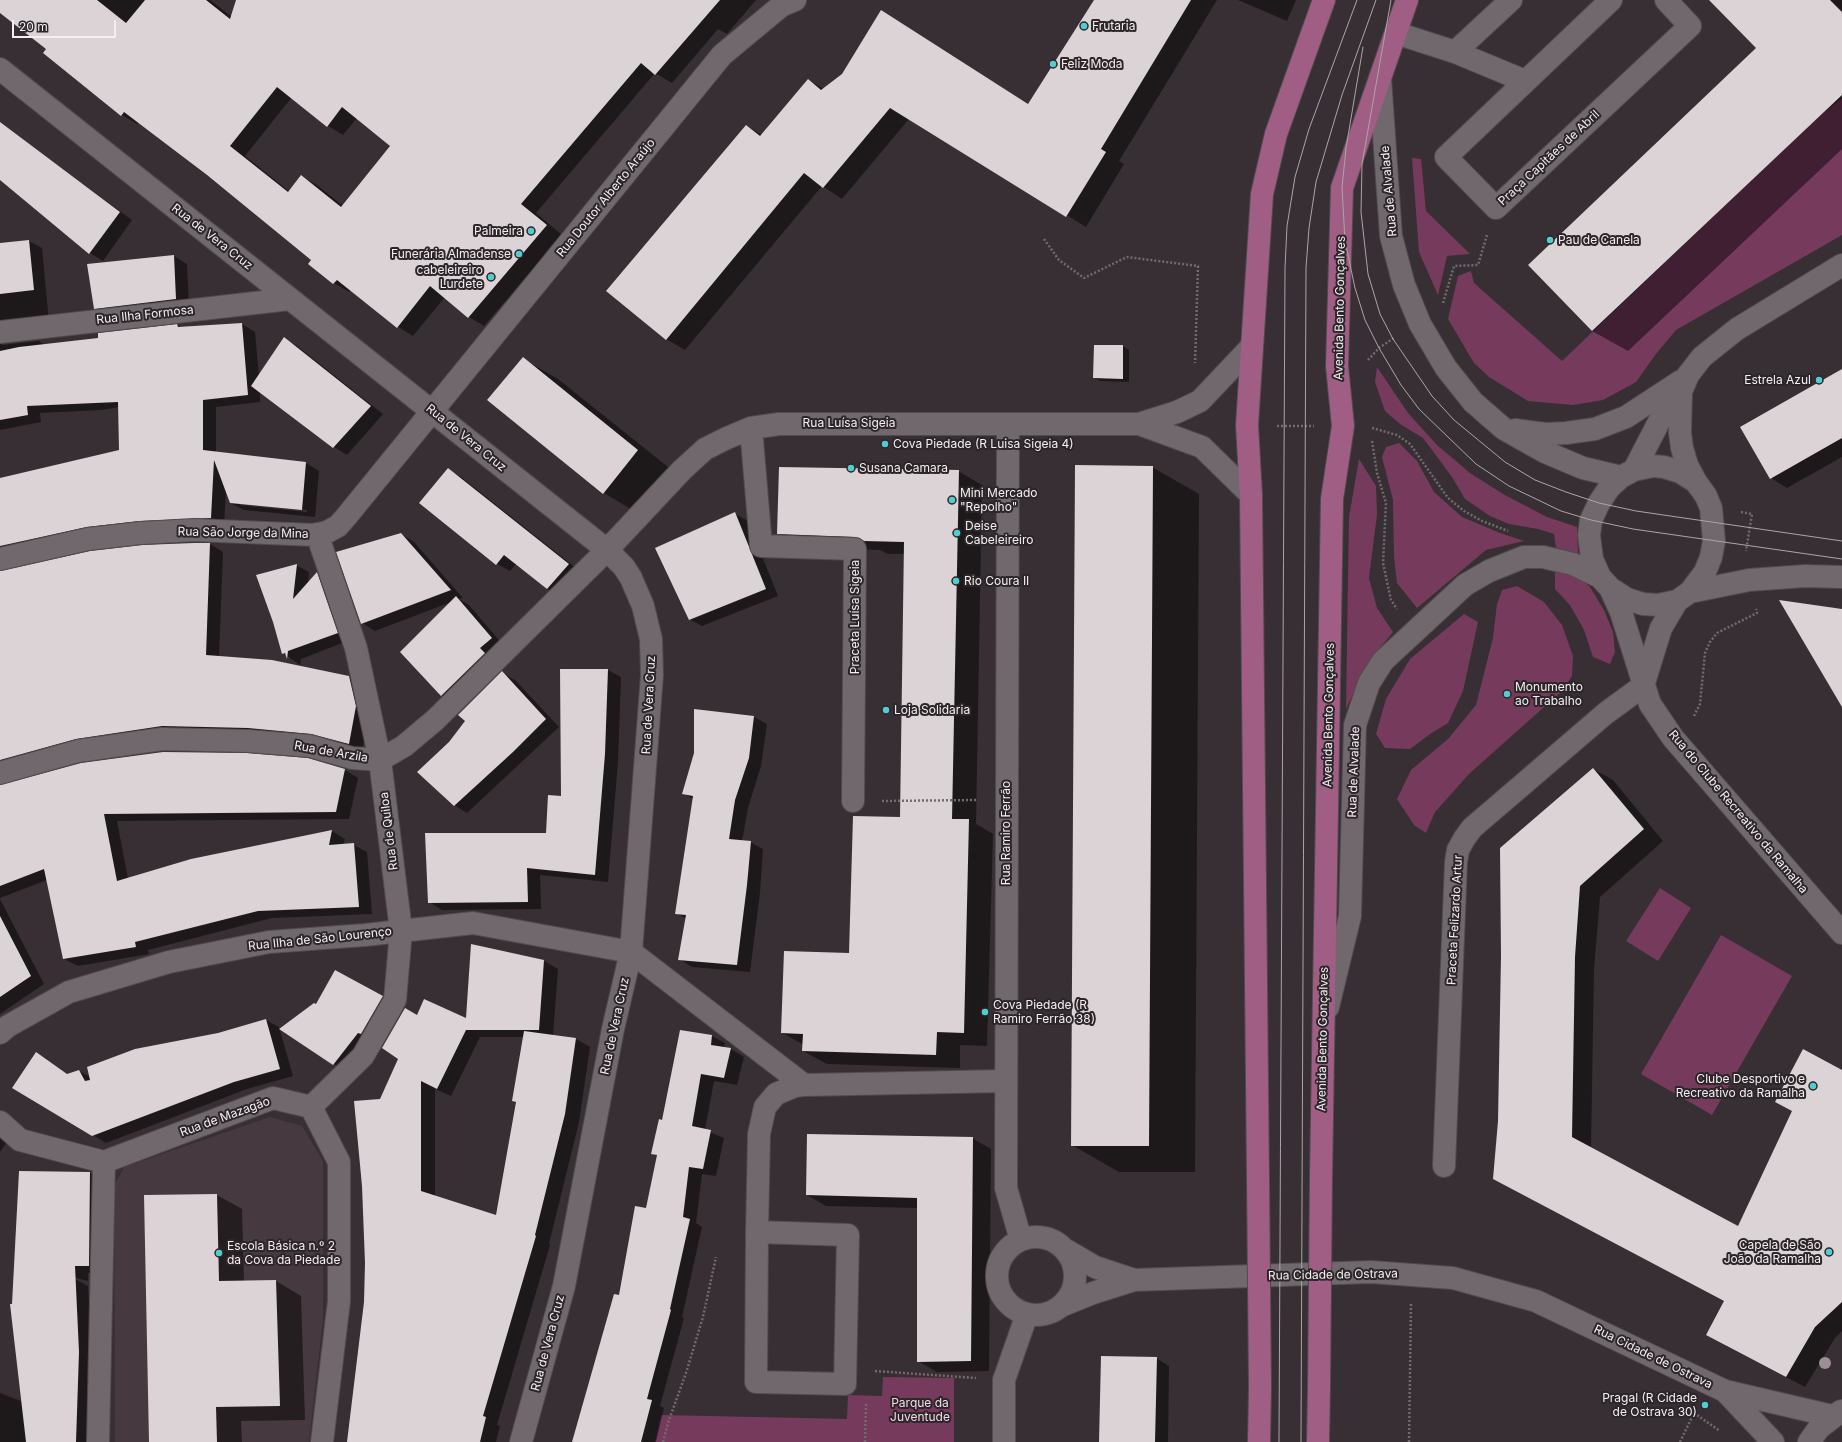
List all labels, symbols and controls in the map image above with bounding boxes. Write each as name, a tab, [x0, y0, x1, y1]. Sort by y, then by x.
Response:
scale bar	[14, 12, 118, 38]
text: 20 m	[19, 19, 48, 34]
place label: Frutaria	[1092, 19, 1135, 33]
marker: Frutaria	[1079, 21, 1089, 31]
place label: Feliz Moda	[1061, 57, 1123, 71]
marker: Feliz Moda	[1048, 59, 1058, 69]
street label: Praça Capitães de Abril	[1495, 107, 1603, 209]
street label: Rua Doutor Alberto Araújo	[554, 136, 658, 260]
street label: Rua de Alvalade	[1378, 145, 1400, 237]
street label: Rua de Vera Cruz	[169, 201, 255, 273]
place label: Palmeira	[474, 224, 523, 238]
marker: Palmeira	[526, 226, 536, 236]
place label: Pau de Canela	[1558, 233, 1640, 247]
marker: Pau de Canela	[1545, 235, 1555, 245]
street label: Avenida Bento Gonçalves	[1332, 236, 1348, 380]
place label: Funerária Almadense	[391, 247, 511, 261]
marker: Funerária Almadense	[514, 249, 524, 259]
place label: cabeleireiro Lurdete	[416, 263, 483, 291]
marker: cabeleireiro Lurdete	[486, 272, 496, 282]
street label: Rua Ilha Formosa	[96, 303, 194, 327]
place label: Estrela Azul	[1744, 373, 1811, 387]
marker: Estrela Azul	[1814, 375, 1824, 385]
street label: Rua de Vera Cruz	[423, 401, 509, 475]
street label: Rua Luísa Sigeia	[803, 416, 895, 430]
place label: Cova Piedade (R Luisa Sigeia 4)	[893, 437, 1074, 451]
marker: Cova Piedade (R Luisa Sigeia 4)	[880, 439, 890, 449]
place label: Susana Camara	[859, 461, 948, 475]
marker: Susana Camara	[846, 463, 856, 473]
place label: Mini Mercado "Repolho"	[960, 486, 1038, 514]
marker: Mini Mercado "Repolho"	[947, 495, 957, 505]
place label: Deise Cabeleireiro	[965, 519, 1033, 547]
street label: Rua São Jorge da Mina	[177, 525, 309, 541]
marker: Deise Cabeleireiro	[952, 528, 962, 538]
street label: Praceta Luísa Sigeia	[848, 560, 862, 674]
place label: Rio Coura II	[964, 574, 1029, 588]
marker: Rio Coura II	[951, 576, 961, 586]
street label: Avenida Bento Gonçalves	[1321, 643, 1337, 787]
street label: Rua de Vera Cruz	[639, 655, 659, 755]
place label: Monumento ao Trabalho	[1515, 680, 1583, 708]
marker: Monumento ao Trabalho	[1502, 689, 1512, 699]
place label: Loja Solidaria	[894, 703, 970, 717]
marker: Loja Solidaria	[881, 705, 891, 715]
street label: Rua de Alvalade	[1345, 726, 1363, 818]
street label: Rua do Clube Recreativo da Ramalha	[1665, 727, 1811, 897]
street label: Rua de Arzila	[293, 738, 369, 766]
street label: Rua Ramiro Ferrão	[999, 781, 1013, 885]
street label: Rua de Quiloa	[377, 791, 401, 871]
street label: Praceta Felizardo Artur	[1444, 855, 1466, 985]
street label: Rua Ilha de São Lourenço	[247, 924, 393, 954]
street label: Avenida Bento Gonçalves	[1315, 967, 1331, 1111]
street label: Rua de Vera Cruz	[598, 976, 632, 1076]
place label: Cova Piedade (R Ramiro Ferrão 38)	[993, 998, 1095, 1026]
marker: Cova Piedade (R Ramiro Ferrão 38)	[980, 1007, 990, 1017]
place label: Clube Desportivo e Recreativo da Ramalha	[1676, 1072, 1805, 1100]
marker: Clube Desportivo e Recreativo da Ramalha	[1808, 1081, 1818, 1091]
street label: Rua de Mazagão	[178, 1094, 272, 1140]
place label: Capela de São João da Ramalha	[1724, 1238, 1821, 1266]
place label: Escola Básica n.º 2 da Cova da Piedade	[227, 1239, 340, 1267]
marker: Capela de São João da Ramalha	[1824, 1247, 1834, 1257]
marker: Escola Básica n.º 2 da Cova da Piedade	[214, 1248, 224, 1258]
street label: Rua Cidade de Ostrava	[1268, 1267, 1398, 1283]
street label: Rua de Vera Cruz	[528, 1293, 568, 1393]
street label: Rua Cidade de Ostrava	[1591, 1322, 1715, 1392]
place label: Pragal (R Cidade de Ostrava 30)	[1602, 1391, 1697, 1419]
park label: Parque da Juventude	[890, 1396, 950, 1424]
marker: Pragal (R Cidade de Ostrava 30)	[1700, 1400, 1710, 1410]

